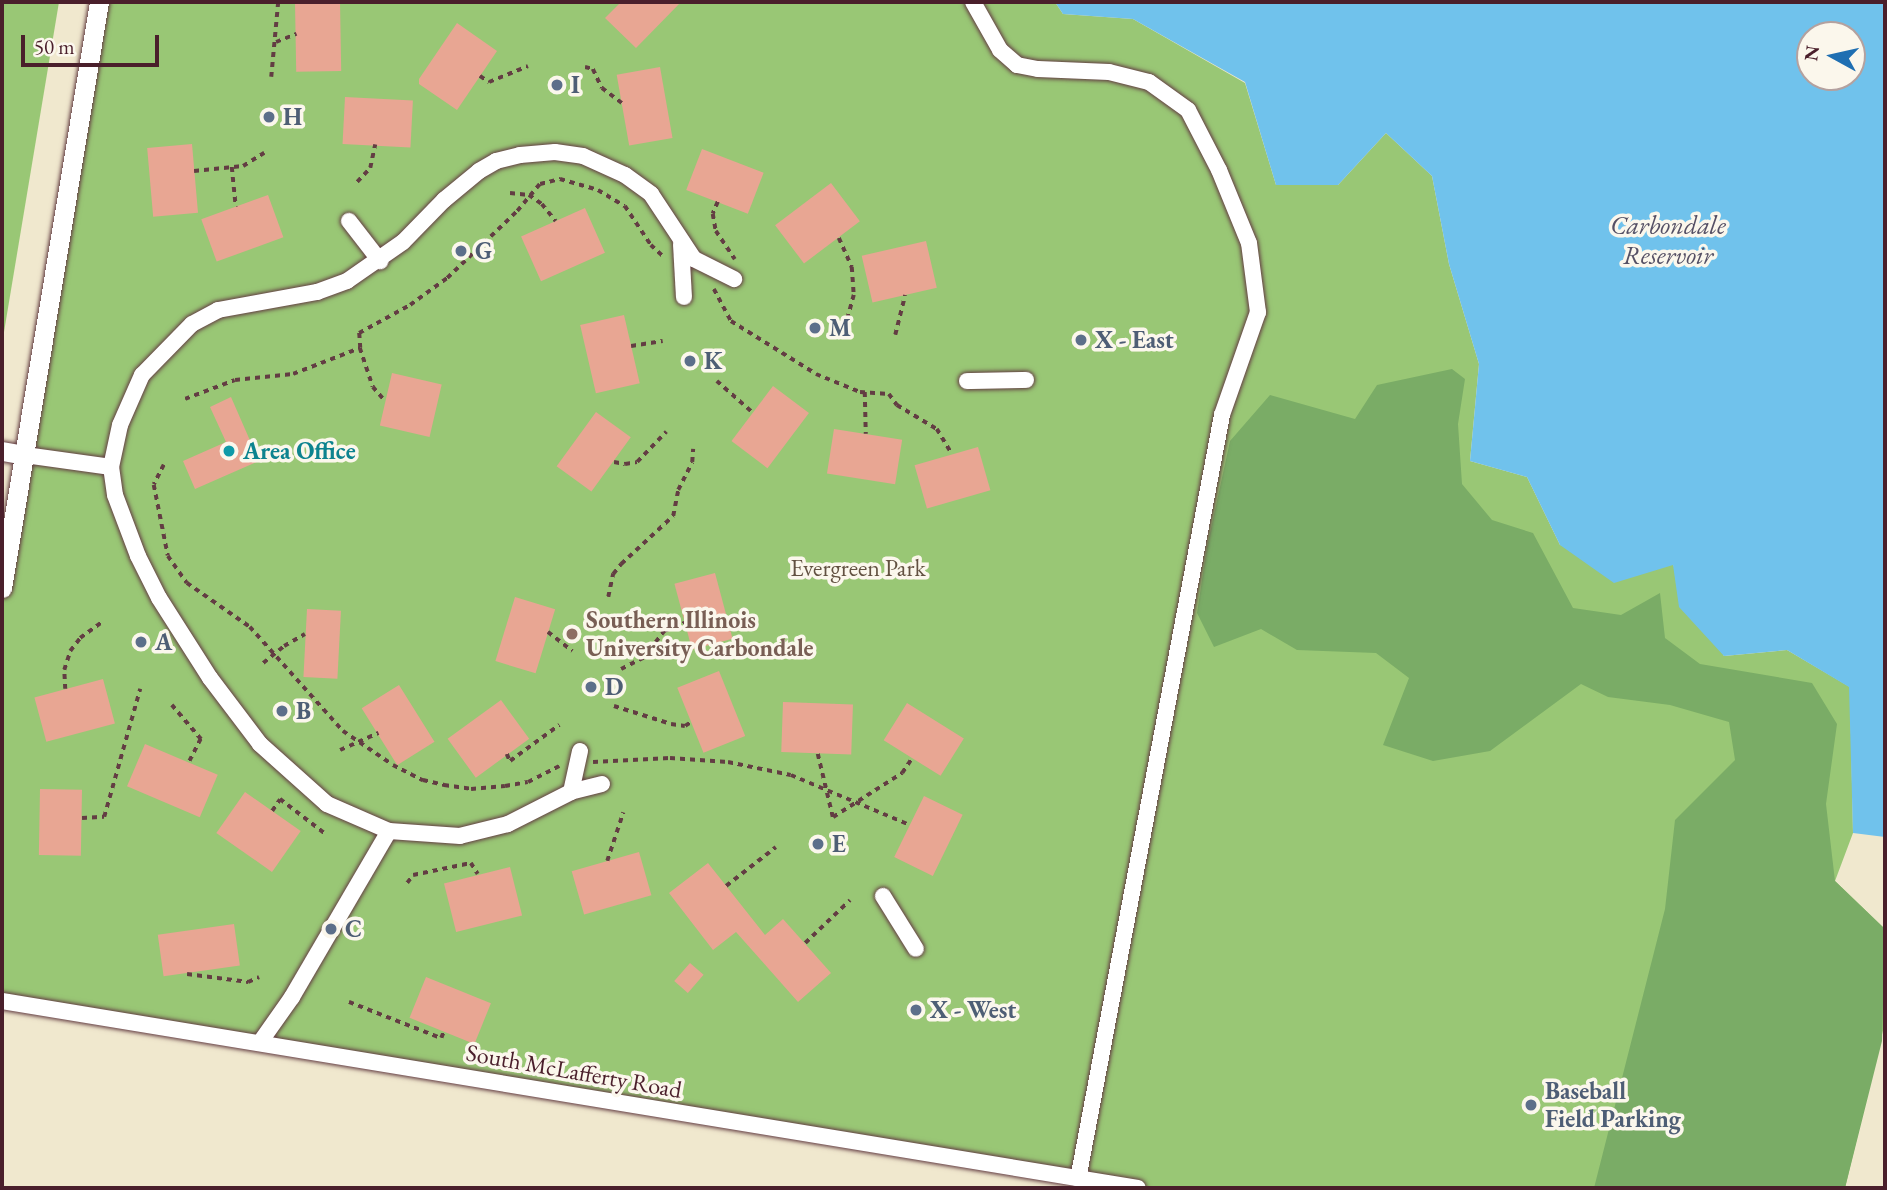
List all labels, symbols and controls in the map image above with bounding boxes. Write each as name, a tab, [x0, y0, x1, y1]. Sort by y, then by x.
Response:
scale bar	[24, 21, 163, 65]
north arrow	[1796, 21, 1866, 91]
text: 50 m	[34, 33, 75, 60]
text: N	[1798, 44, 1825, 63]
place label: I	[571, 71, 580, 99]
marker: I	[549, 77, 565, 93]
place label: H	[283, 103, 302, 131]
marker: H	[261, 109, 277, 125]
water label: Carbondale Reservoir	[1610, 210, 1726, 272]
place label: G	[475, 237, 492, 265]
marker: G	[453, 243, 469, 259]
place label: M	[829, 314, 851, 342]
marker: M	[807, 320, 823, 336]
place label: X - East	[1095, 326, 1174, 354]
marker: X - East	[1073, 332, 1089, 348]
place label: K	[704, 347, 722, 375]
marker: K	[682, 353, 698, 369]
place label: Area Office	[243, 437, 356, 465]
marker: Area Office	[221, 443, 237, 459]
park label: Evergreen Park	[790, 554, 926, 582]
place label: Southern Illinois University Carbondale	[586, 606, 813, 662]
marker: Southern Illinois University Carbondale	[564, 626, 580, 642]
place label: A	[155, 628, 172, 656]
marker: A	[133, 634, 149, 650]
place label: D	[605, 673, 623, 701]
marker: D	[583, 679, 599, 695]
place label: B	[296, 697, 311, 725]
marker: B	[274, 703, 290, 719]
place label: E	[832, 830, 846, 858]
marker: E	[810, 836, 826, 852]
place label: C	[345, 915, 362, 943]
marker: C	[323, 921, 339, 937]
place label: X - West	[930, 996, 1016, 1024]
marker: X - West	[908, 1002, 924, 1018]
street label: South McLafferty Road	[464, 1038, 684, 1104]
place label: Baseball Field Parking	[1545, 1077, 1681, 1133]
marker: Baseball Field Parking	[1523, 1097, 1539, 1113]

